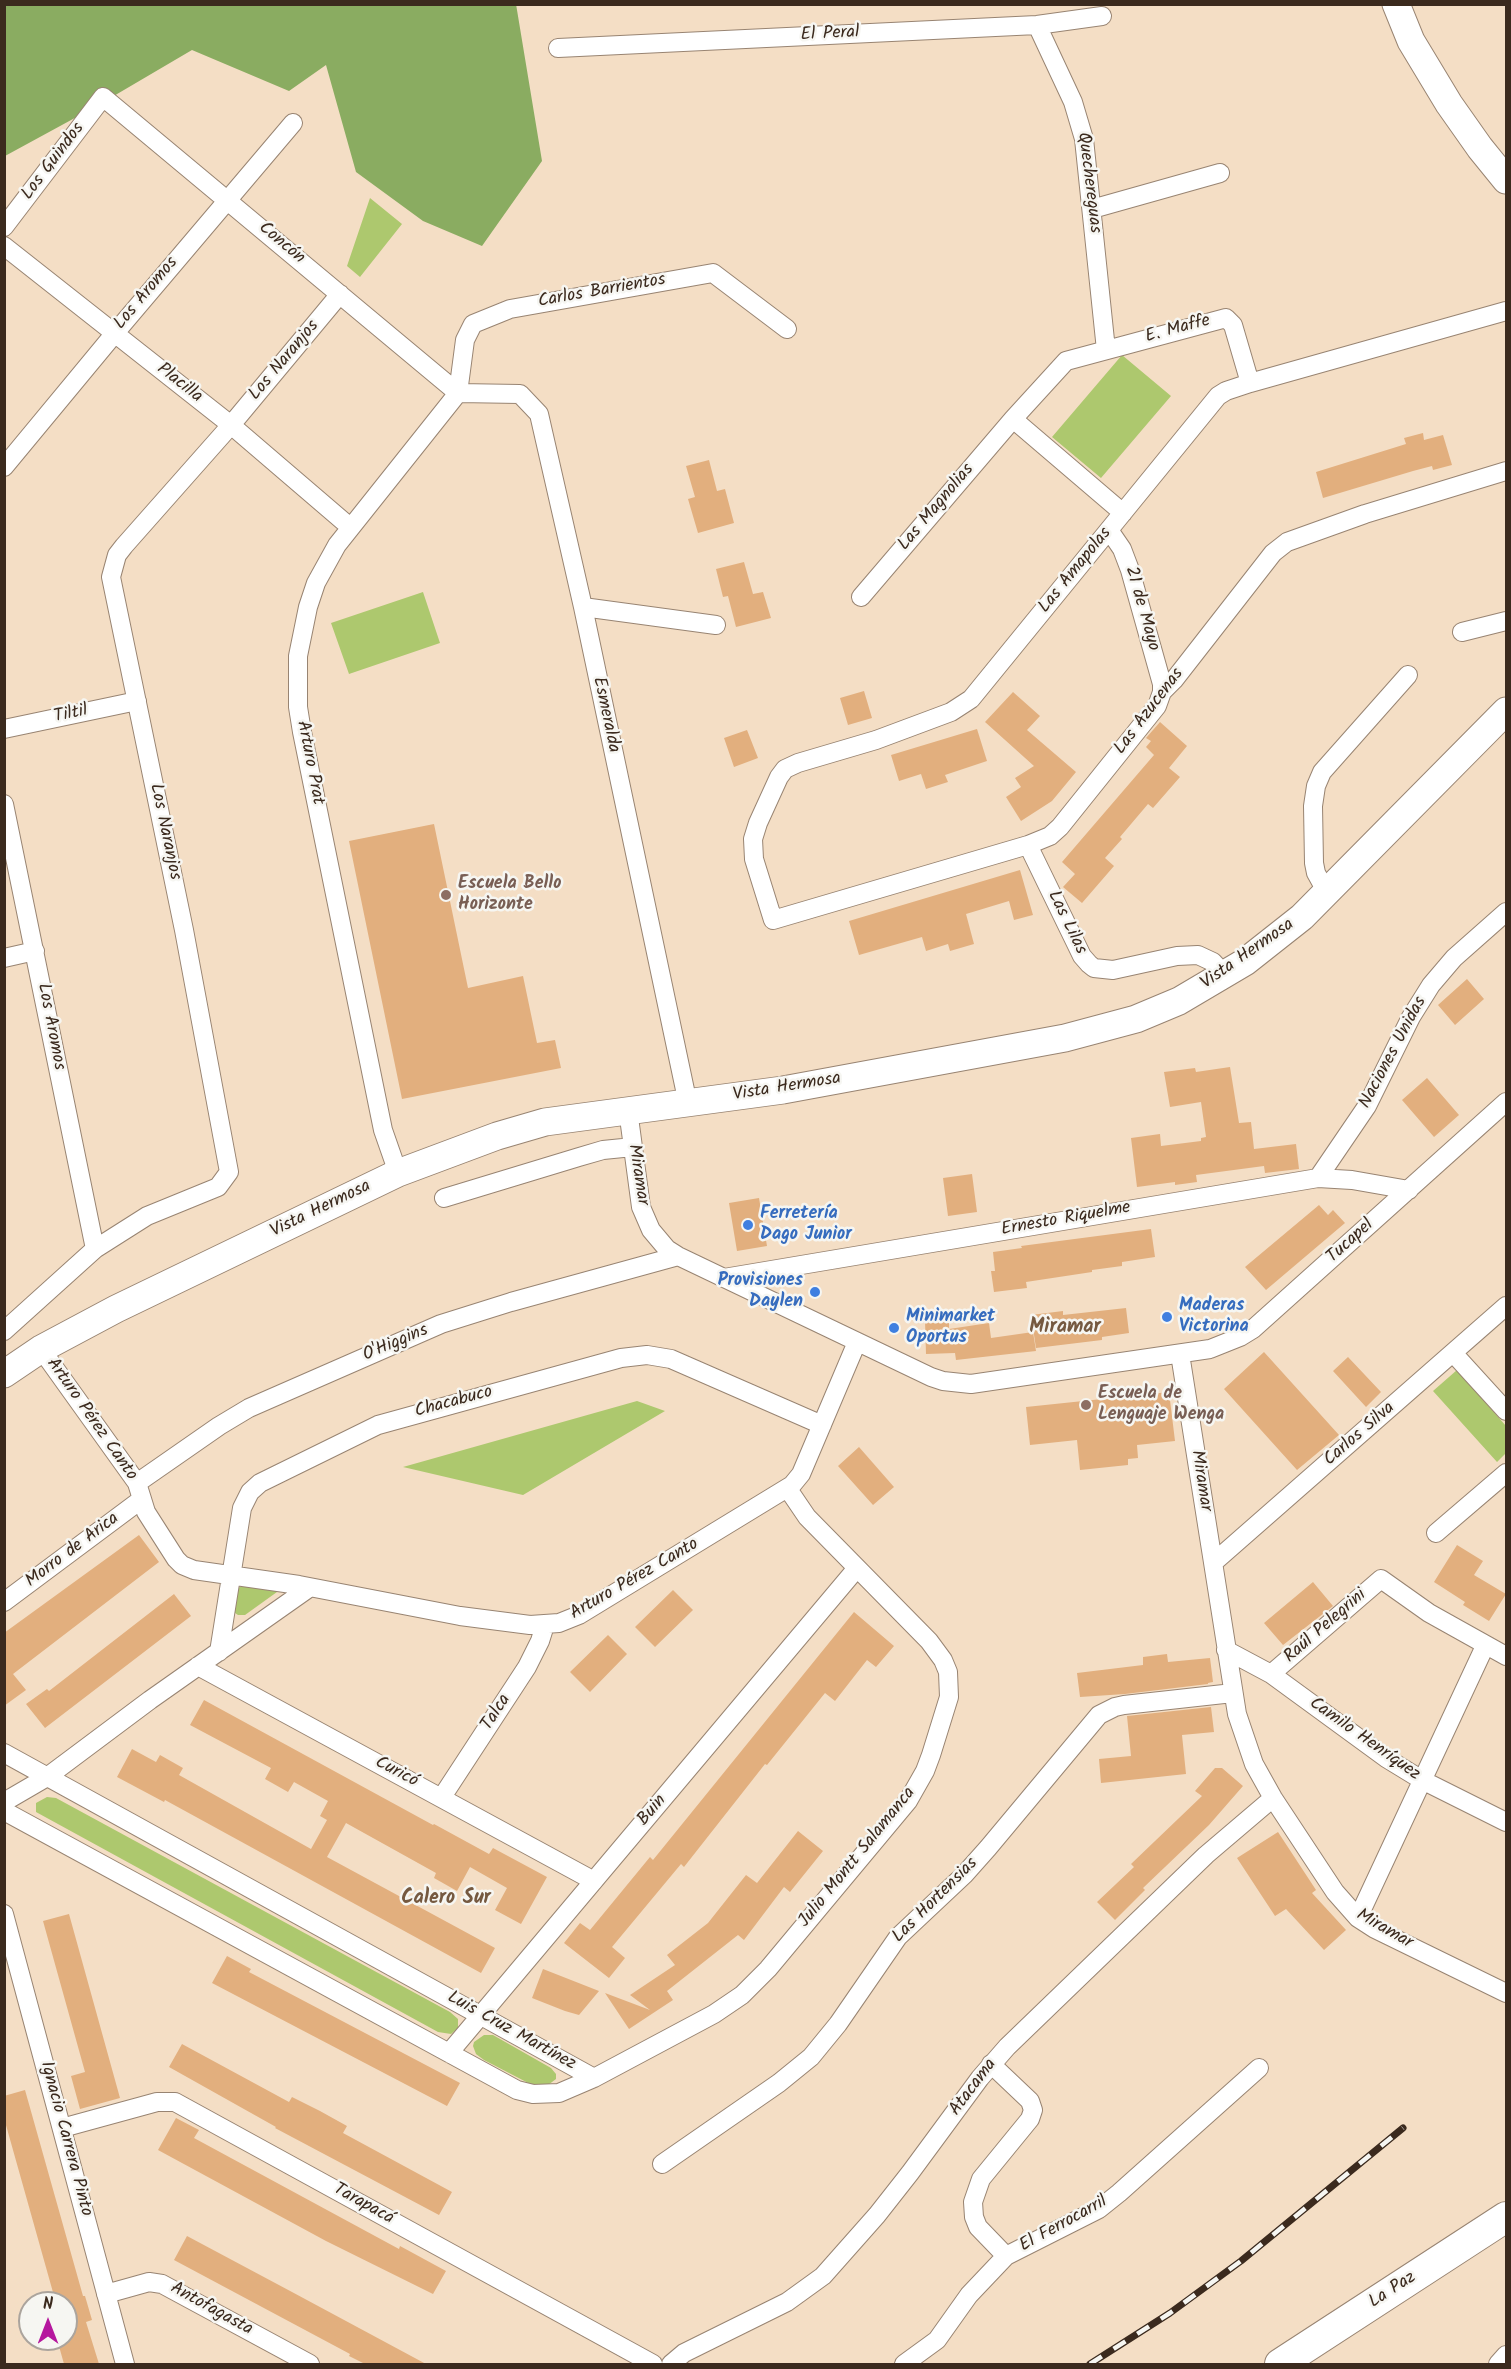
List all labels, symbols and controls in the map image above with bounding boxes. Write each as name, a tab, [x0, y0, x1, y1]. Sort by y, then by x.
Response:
street label: El Peral	[800, 23, 860, 47]
street label: Los Guindos	[18, 119, 90, 205]
street label: Quechereguas	[1071, 131, 1105, 235]
street label: Concón	[253, 218, 309, 270]
street label: Los Aromos	[110, 253, 184, 335]
street label: Carlos Barrientos	[536, 270, 668, 314]
street label: E. Maffe	[1143, 311, 1213, 349]
street label: Los Naranjos	[245, 317, 325, 405]
street label: Placilla	[152, 359, 206, 409]
street label: Las Magnolias	[894, 460, 980, 556]
street label: Las Amapolas	[1035, 524, 1117, 618]
street label: 21 de Mayo	[1119, 564, 1163, 654]
street label: Las Azucenas	[1111, 665, 1189, 759]
street label: Esmeralda	[586, 675, 624, 755]
street label: Tiltil	[52, 701, 90, 729]
street label: Arturo Prat	[290, 719, 328, 807]
street label: Los Naranjos	[143, 782, 185, 882]
place label: Escuela Bello Horizonte	[458, 874, 561, 916]
marker: Escuela Bello Horizonte	[439, 888, 453, 902]
street label: Las Lilas	[1041, 888, 1091, 958]
street label: Vista Hermosa	[1197, 915, 1299, 995]
street label: Los Aromos	[31, 982, 69, 1072]
street label: Naciones Unidas	[1356, 993, 1432, 1113]
street label: Vista Hermosa	[732, 1069, 842, 1107]
street label: Miramar	[622, 1143, 652, 1207]
street label: Vista Hermosa	[267, 1176, 375, 1244]
street label: Ernesto Riquelme	[1000, 1198, 1132, 1242]
place label: Ferretería Dago Junior	[760, 1204, 852, 1246]
street label: Tucapel	[1323, 1215, 1379, 1269]
marker: Ferretería Dago Junior	[741, 1218, 755, 1232]
place label: Provisiones Daylen	[718, 1271, 803, 1314]
marker: Provisiones Daylen	[808, 1285, 822, 1299]
place label: Maderas Victorina	[1179, 1296, 1249, 1338]
place label: Minimarket Oportus	[906, 1307, 995, 1350]
marker: Maderas Victorina	[1160, 1310, 1174, 1324]
district label: Miramar	[1029, 1317, 1101, 1341]
street label: O'Higgins	[360, 1321, 432, 1367]
marker: Minimarket Oportus	[887, 1321, 901, 1335]
street label: Arturo Pérez Canto	[41, 1355, 141, 1485]
street label: Chacabuco	[413, 1382, 495, 1424]
place label: Escuela de Lenguaje Wenga	[1098, 1384, 1224, 1426]
marker: Escuela de Lenguaje Wenga	[1079, 1398, 1093, 1412]
street label: Carlos Silva	[1320, 1398, 1400, 1472]
street label: Miramar	[1185, 1449, 1215, 1513]
street label: Morro de Arica	[22, 1509, 124, 1593]
street label: Arturo Pérez Canto	[567, 1534, 703, 1626]
street label: Raúl Pelegrini	[1280, 1585, 1372, 1669]
street label: Talca	[477, 1691, 517, 1735]
street label: Camilo Henríquez	[1304, 1694, 1424, 1786]
street label: Curicó	[371, 1753, 421, 1793]
street label: Julio Montt Salamanca	[795, 1784, 921, 1932]
street label: Buin	[634, 1791, 672, 1831]
street label: Las Hortensias	[889, 1854, 983, 1948]
district label: Calero Sur	[401, 1888, 491, 1912]
street label: Miramar	[1352, 1905, 1416, 1955]
street label: Luis Cruz Martínez	[443, 1988, 579, 2076]
street label: Atacama	[946, 2055, 1002, 2121]
street label: Ignacio Carrera Pinto	[34, 2059, 96, 2219]
street label: Tarapacá	[329, 2180, 397, 2230]
street label: El Ferrocarril	[1016, 2192, 1112, 2258]
street label: La Paz	[1365, 2268, 1421, 2314]
street label: Antofagasta	[166, 2279, 256, 2341]
north arrow	[18, 2291, 78, 2351]
text: N	[43, 2292, 53, 2317]

